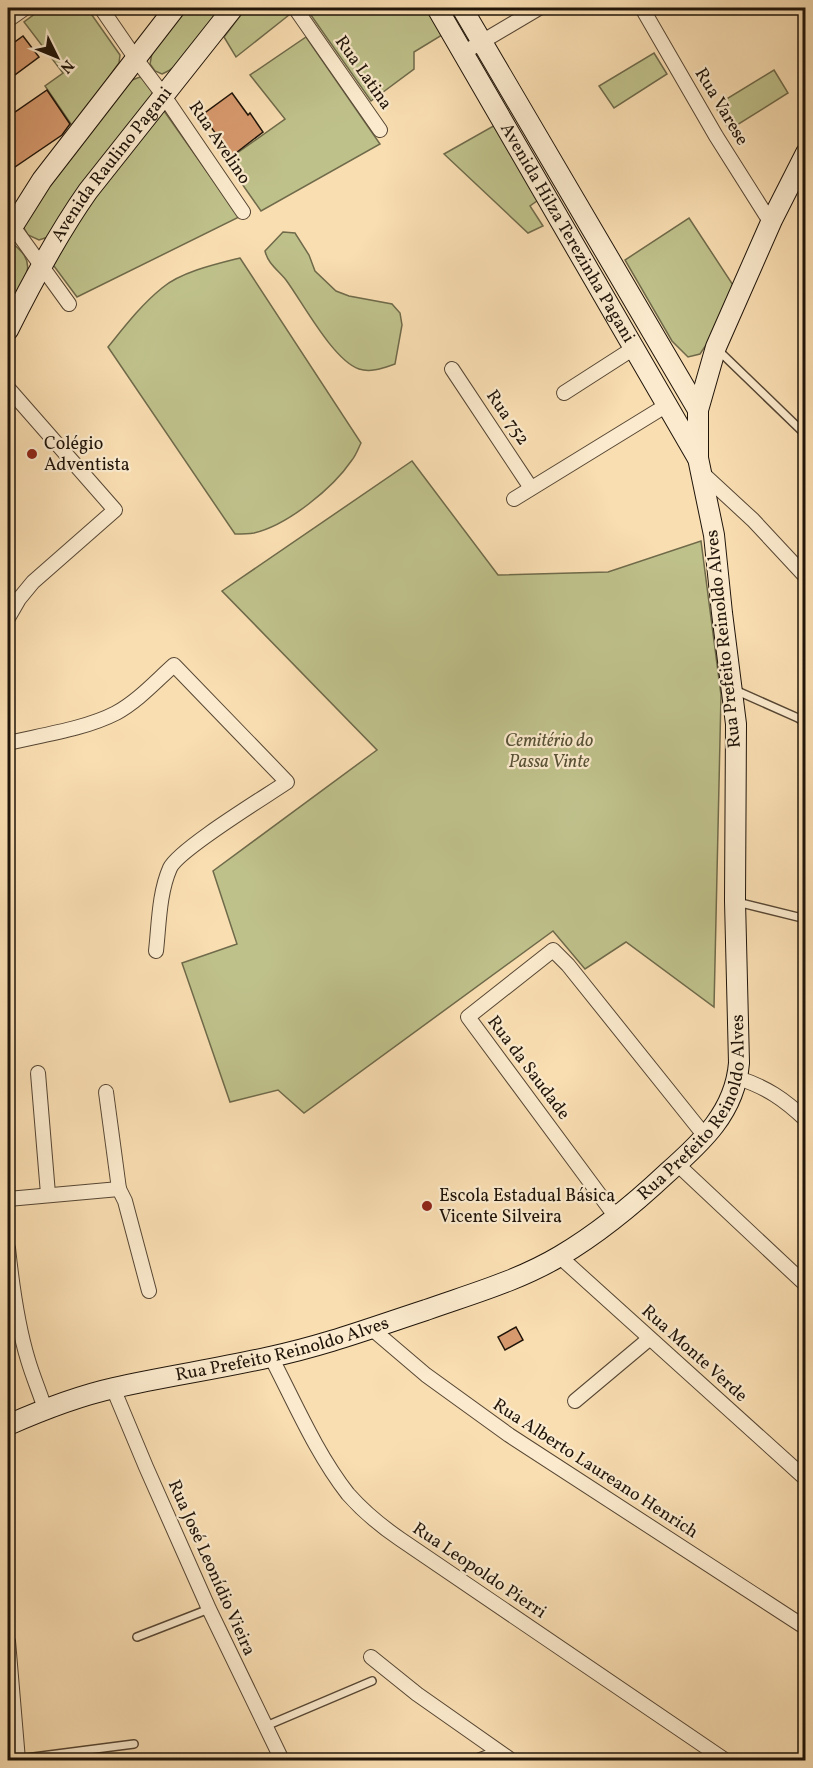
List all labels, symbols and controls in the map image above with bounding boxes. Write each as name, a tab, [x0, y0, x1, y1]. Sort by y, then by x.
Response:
north arrow	[27, 27, 87, 87]
street label: Rua Latina	[328, 31, 398, 115]
text: N	[54, 54, 79, 78]
street label: Rua Varese	[688, 63, 754, 151]
street label: Avenida Raulino Pagani	[45, 82, 178, 247]
street label: Rua Avelino	[182, 96, 256, 190]
street label: Avenida Hilza Terezinha Pagani	[494, 119, 641, 347]
street label: Rua 752	[479, 385, 535, 451]
place label: Colégio Adventista	[44, 432, 130, 478]
marker: Colégio Adventista	[25, 447, 39, 461]
street label: Rua Prefeito Reinoldo Alves	[700, 529, 748, 749]
park label: Cemitério do Passa Vinte	[505, 729, 593, 775]
street label: Rua da Saudade	[481, 1011, 575, 1125]
street label: Rua Prefeito Reinoldo Alves	[632, 1014, 752, 1206]
place label: Escola Estadual Básica Vicente Silveira	[439, 1184, 615, 1230]
marker: Escola Estadual Básica Vicente Silveira	[420, 1199, 434, 1213]
street label: Rua Monte Verde	[636, 1300, 752, 1408]
street label: Rua Prefeito Reinoldo Alves	[173, 1311, 392, 1388]
street label: Rua Alberto Laureano Henrich	[487, 1393, 703, 1545]
street label: Rua José Leonídio Vieira	[161, 1476, 261, 1660]
street label: Rua Leopoldo Pierri	[407, 1517, 551, 1625]

